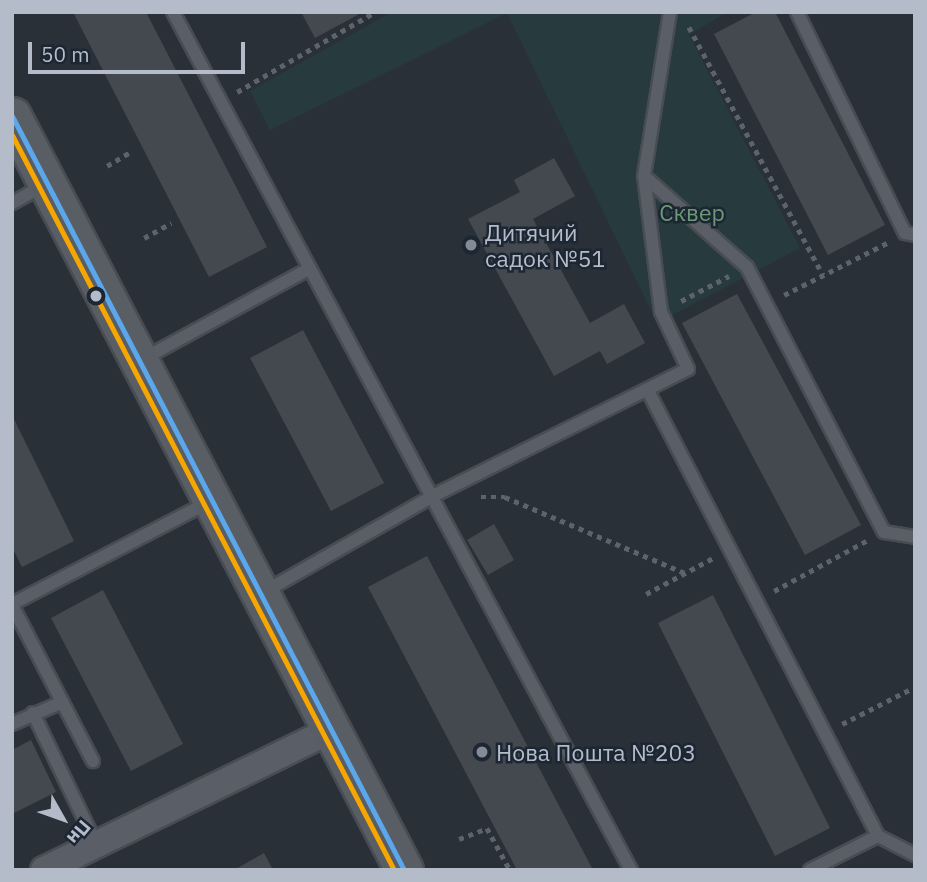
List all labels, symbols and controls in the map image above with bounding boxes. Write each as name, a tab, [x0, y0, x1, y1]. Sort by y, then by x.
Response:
scale bar	[32, 28, 248, 72]
text: 50 m	[41, 40, 90, 68]
park label: Сквер	[659, 198, 725, 226]
place label: Дитячий садок №51	[485, 218, 605, 272]
marker: Дитячий садок №51	[463, 237, 479, 253]
unlabelled marker	[89, 289, 103, 303]
place label: Нова Пошта №203	[496, 738, 696, 766]
marker: Нова Пошта №203	[474, 744, 490, 760]
north arrow	[28, 784, 98, 854]
text: Пн	[62, 815, 96, 850]

